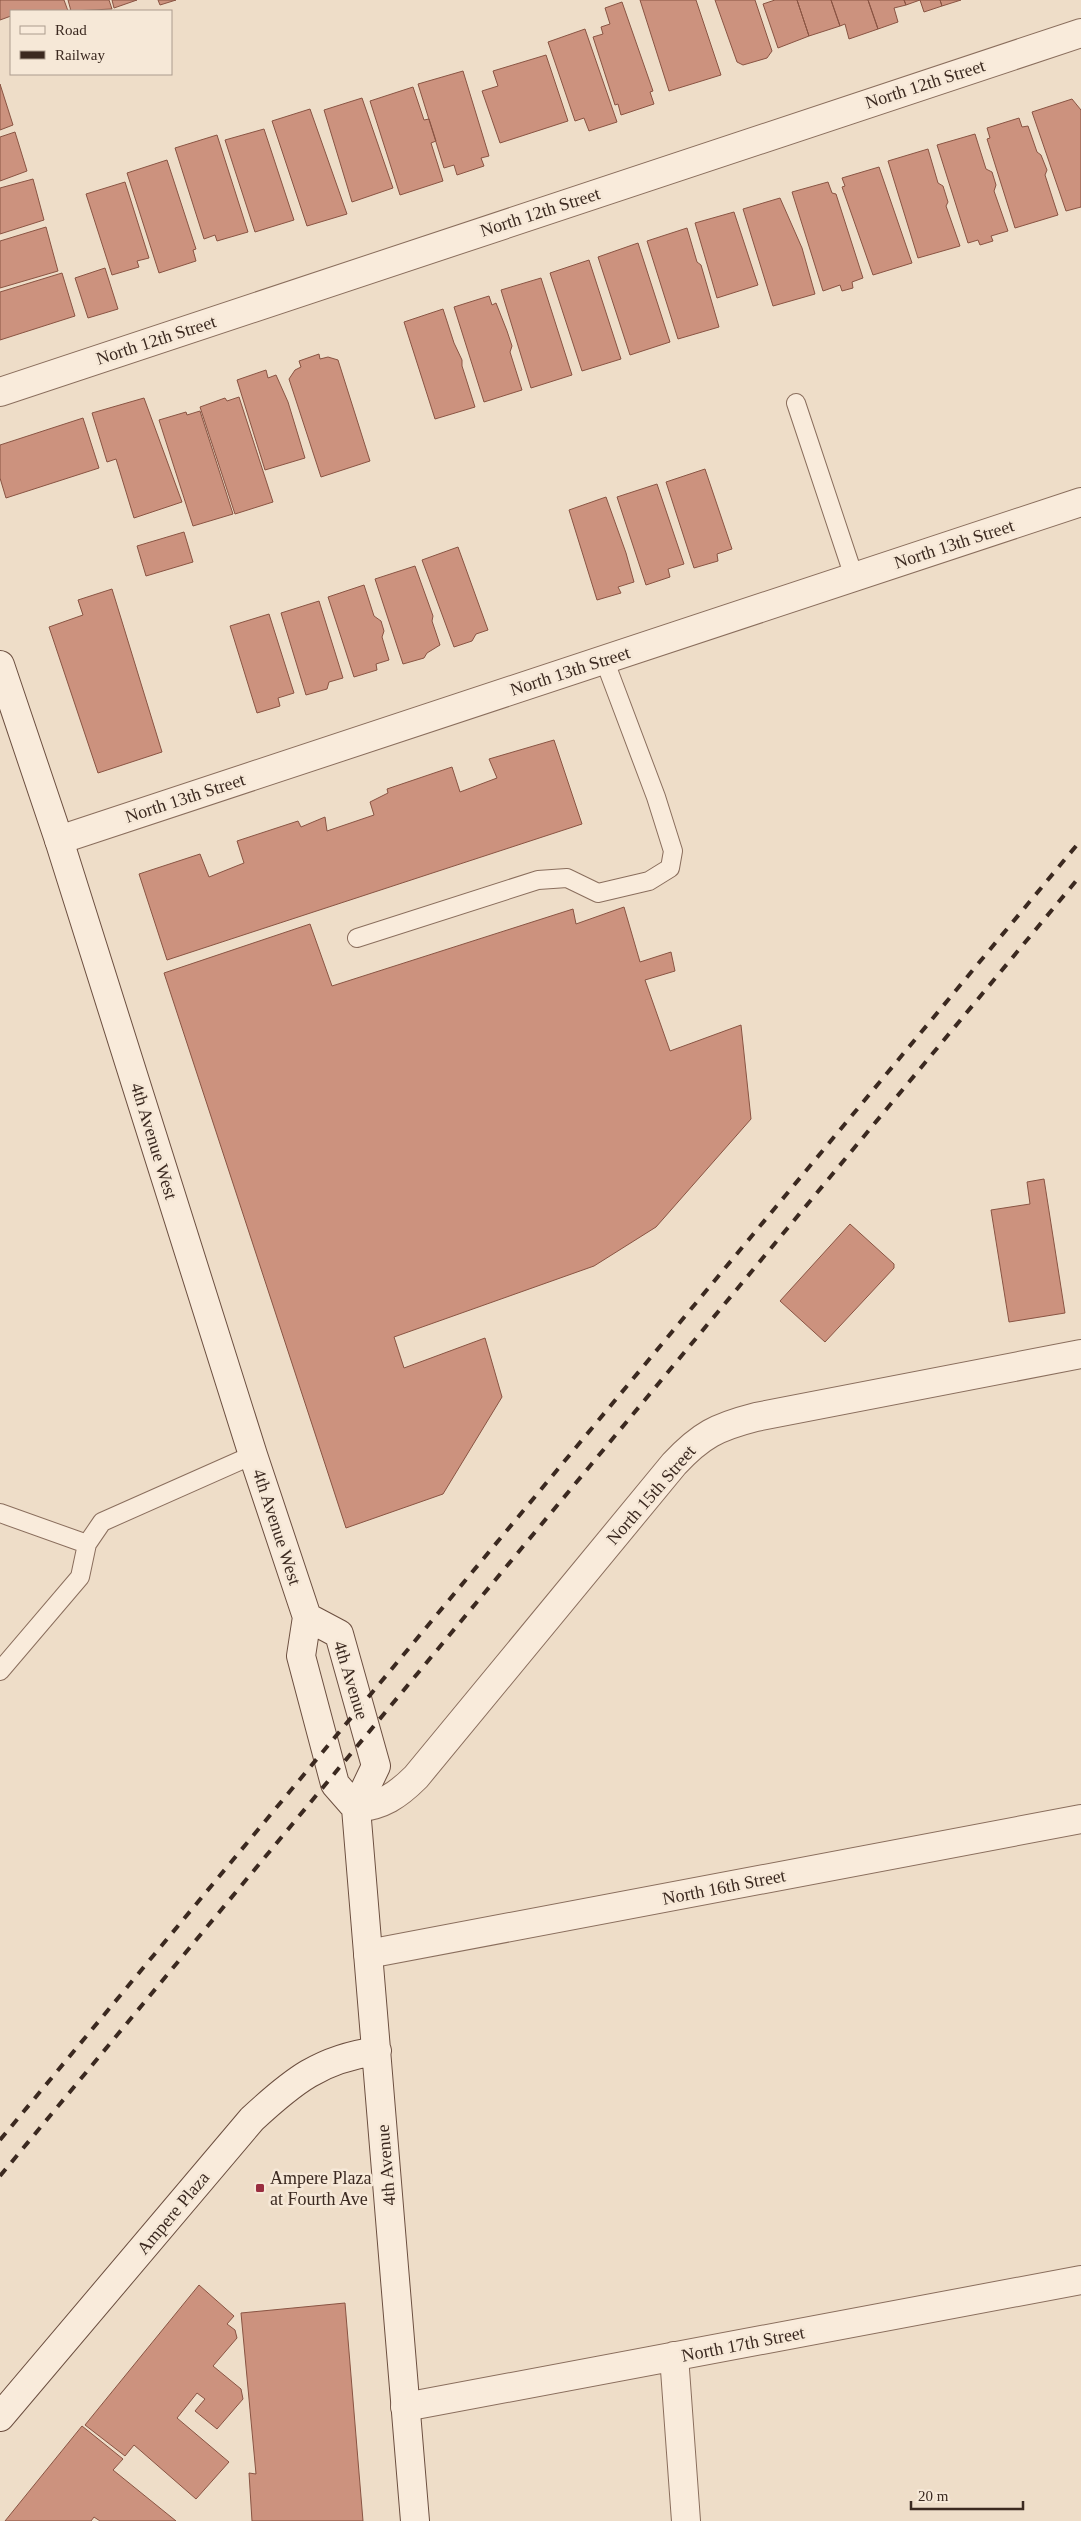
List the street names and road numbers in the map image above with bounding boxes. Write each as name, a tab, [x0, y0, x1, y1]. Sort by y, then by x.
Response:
street label: North 12th Street	[862, 55, 988, 113]
street label: North 12th Street	[477, 183, 603, 241]
street label: North 12th Street	[93, 311, 219, 369]
street label: North 13th Street	[891, 515, 1017, 573]
street label: North 13th Street	[507, 642, 633, 700]
street label: North 13th Street	[122, 769, 248, 827]
street label: 4th Avenue West	[127, 1080, 181, 1202]
street label: North 15th Street	[602, 1441, 700, 1549]
street label: 4th Avenue West	[249, 1466, 305, 1588]
street label: 4th Avenue	[330, 1638, 372, 1722]
street label: North 16th Street	[661, 1865, 787, 1909]
street label: 4th Avenue	[373, 2124, 399, 2206]
street label: Ampere Plaza	[133, 2168, 213, 2258]
street label: North 17th Street	[680, 2322, 806, 2366]

